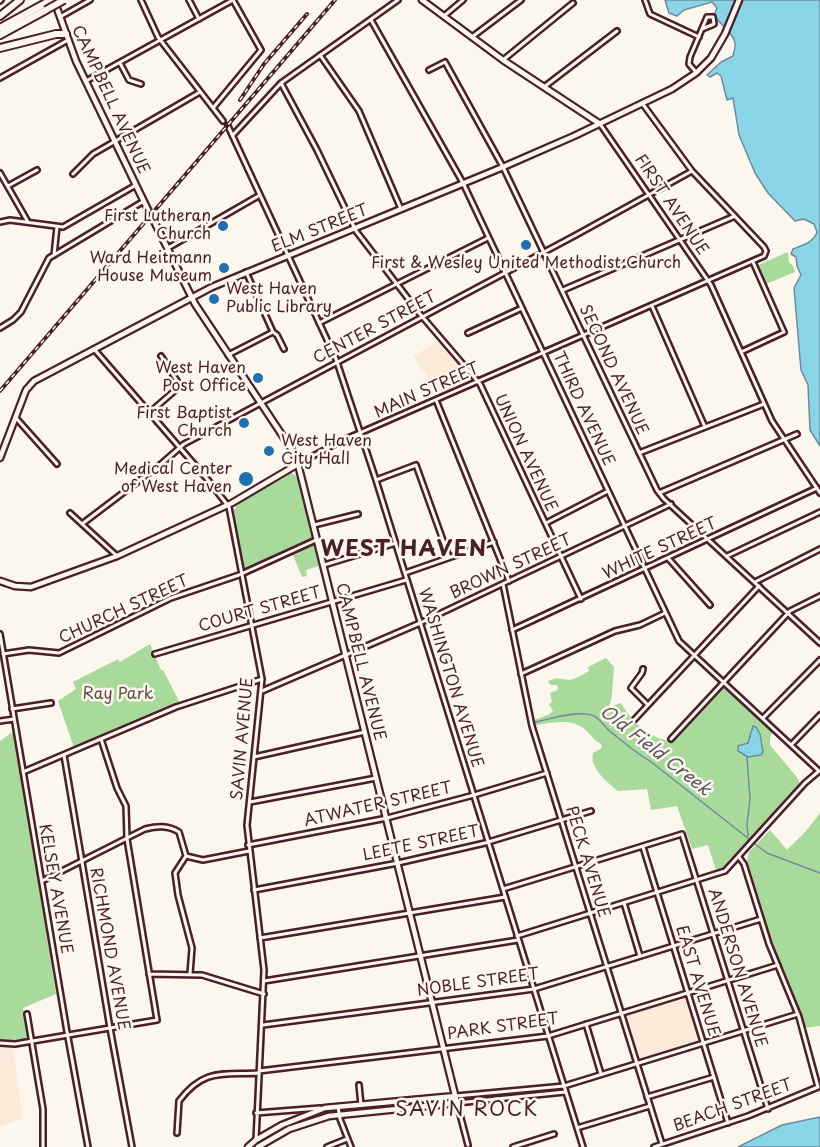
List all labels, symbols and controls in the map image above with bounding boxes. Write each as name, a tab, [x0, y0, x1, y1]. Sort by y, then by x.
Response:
street label: CAMPBELL AVENUE	[67, 23, 153, 177]
street label: FIRST AVENUE	[630, 151, 712, 259]
street label: ELM STREET	[269, 201, 371, 257]
place label: First Lutheran Church	[104, 207, 211, 245]
marker: First Lutheran Church	[216, 219, 230, 233]
marker: First & Wesley United Methodist Church	[519, 238, 533, 252]
place label: Ward Heitmann House Museum	[90, 249, 212, 287]
place label: First & Wesley United Methodist Church	[371, 254, 681, 274]
marker: Ward Heitmann House Museum	[217, 261, 231, 275]
place label: West Haven Public Library	[226, 280, 332, 318]
street label: CENTER STREET	[310, 287, 440, 369]
marker: West Haven Public Library	[207, 292, 221, 306]
street label: SECOND AVENUE	[574, 302, 652, 438]
street label: THIRD AVENUE	[548, 349, 618, 469]
place label: West Haven Post Office	[155, 359, 246, 397]
street label: MAIN STREET	[372, 359, 482, 423]
marker: West Haven Post Office	[251, 371, 265, 385]
street label: UNION AVENUE	[489, 391, 561, 515]
place label: First Baptist Church	[136, 404, 232, 442]
marker: First Baptist Church	[237, 416, 251, 430]
place label: West Haven City Hall	[281, 432, 372, 470]
marker: West Haven City Hall	[262, 444, 276, 458]
place label: Medical Center of West Haven	[114, 460, 232, 498]
marker: Medical Center of West Haven	[237, 470, 255, 488]
street label: WHITE STREET	[600, 514, 720, 584]
street label: BROWN STREET	[447, 530, 575, 604]
district label: WEST HAVEN	[321, 537, 487, 563]
street label: CHURCH STREET	[56, 572, 192, 648]
street label: CAMPBELL AVENUE	[331, 581, 389, 743]
street label: COURT STREET	[197, 583, 323, 637]
street label: WASHINGTON AVENUE	[414, 586, 486, 770]
street label: SAVIN AVENUE	[228, 677, 258, 801]
park label: Ray Park	[82, 685, 154, 705]
water label: Old Field Creek	[595, 701, 715, 801]
street label: ATWATER STREET	[302, 779, 454, 831]
street label: PECK AVENUE	[561, 804, 613, 920]
street label: LEETE STREET	[361, 822, 481, 866]
street label: KELSEY AVENUE	[34, 823, 76, 955]
street label: RICHMOND AVENUE	[85, 866, 133, 1032]
street label: ANDERSON AVENUE	[704, 886, 770, 1050]
street label: EAST AVENUE	[671, 923, 723, 1039]
street label: NOBLE STREET	[416, 965, 540, 1001]
street label: PARK STREET	[446, 1010, 560, 1044]
street label: BEACH STREET	[671, 1076, 795, 1136]
district label: SAVIN ROCK	[395, 1098, 539, 1122]

